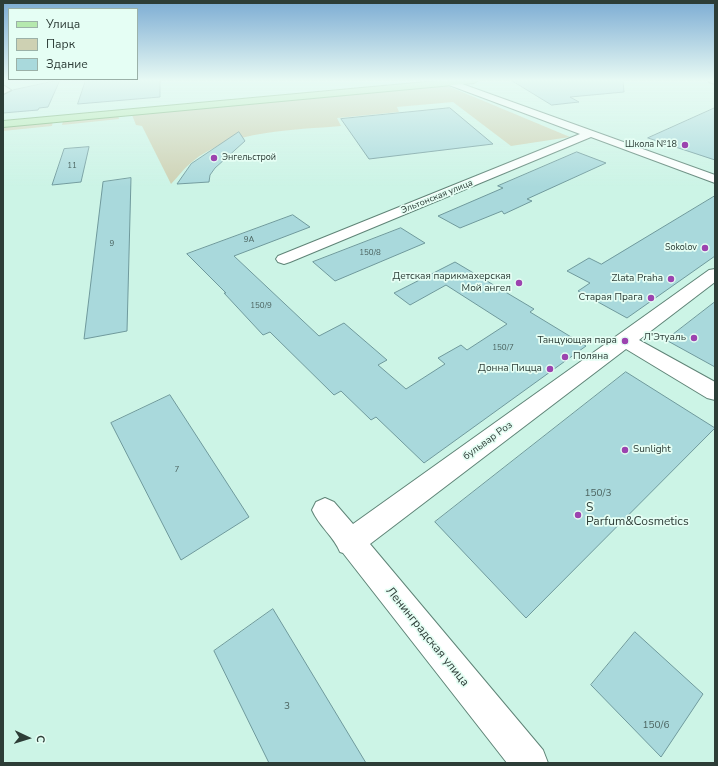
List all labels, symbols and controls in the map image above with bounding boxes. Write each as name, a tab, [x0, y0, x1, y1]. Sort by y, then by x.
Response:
legend	[8, 8, 138, 80]
text: Улица	[46, 16, 80, 32]
text: Парк	[46, 36, 75, 52]
text: Здание	[46, 56, 88, 72]
place label: Школа №18	[625, 140, 677, 150]
marker: Школа №18	[680, 140, 690, 150]
marker: Энгельстрой	[209, 153, 219, 163]
place label: Энгельстрой	[222, 153, 276, 163]
house number: 11	[67, 161, 77, 171]
street label: Эльтонская улица	[400, 178, 474, 216]
house number: 9А	[244, 235, 254, 245]
house number: 9	[110, 239, 114, 249]
place label: Sokolov	[665, 243, 697, 253]
marker: Sokolov	[700, 243, 710, 253]
house number: 150/8	[359, 248, 381, 258]
place label: Детская парикмахерская Мой ангел	[392, 271, 511, 294]
place label: Zlata Praha	[611, 273, 663, 285]
marker: Zlata Praha	[666, 274, 676, 284]
marker: Детская парикмахерская Мой ангел	[514, 278, 524, 288]
place label: Старая Прага	[579, 292, 643, 304]
marker: Старая Прага	[646, 293, 656, 303]
house number: 150/9	[250, 301, 272, 311]
place label: Л'Этуаль	[644, 332, 686, 344]
marker: Л'Этуаль	[689, 333, 699, 343]
place label: Танцующая пара	[537, 335, 617, 347]
marker: Танцующая пара	[620, 336, 630, 346]
house number: 150/7	[492, 343, 514, 353]
place label: Поляна	[573, 351, 609, 363]
marker: Поляна	[560, 352, 570, 362]
place label: Донна Пицца	[478, 363, 542, 375]
marker: Донна Пицца	[545, 364, 555, 374]
street label: бульвар Роз	[461, 419, 515, 463]
place label: Sunlight	[633, 444, 671, 456]
marker: Sunlight	[620, 445, 630, 455]
house number: 7	[175, 465, 179, 475]
house number: 150/3	[585, 488, 611, 500]
place label: S Parfum&Cosmetics	[586, 501, 689, 529]
marker: S Parfum&Cosmetics	[573, 510, 583, 520]
street label: Ленинградская улица	[382, 584, 472, 690]
house number: 3	[284, 701, 290, 713]
north arrow	[8, 718, 48, 758]
house number: 150/6	[643, 720, 669, 732]
text: С	[33, 735, 48, 743]

